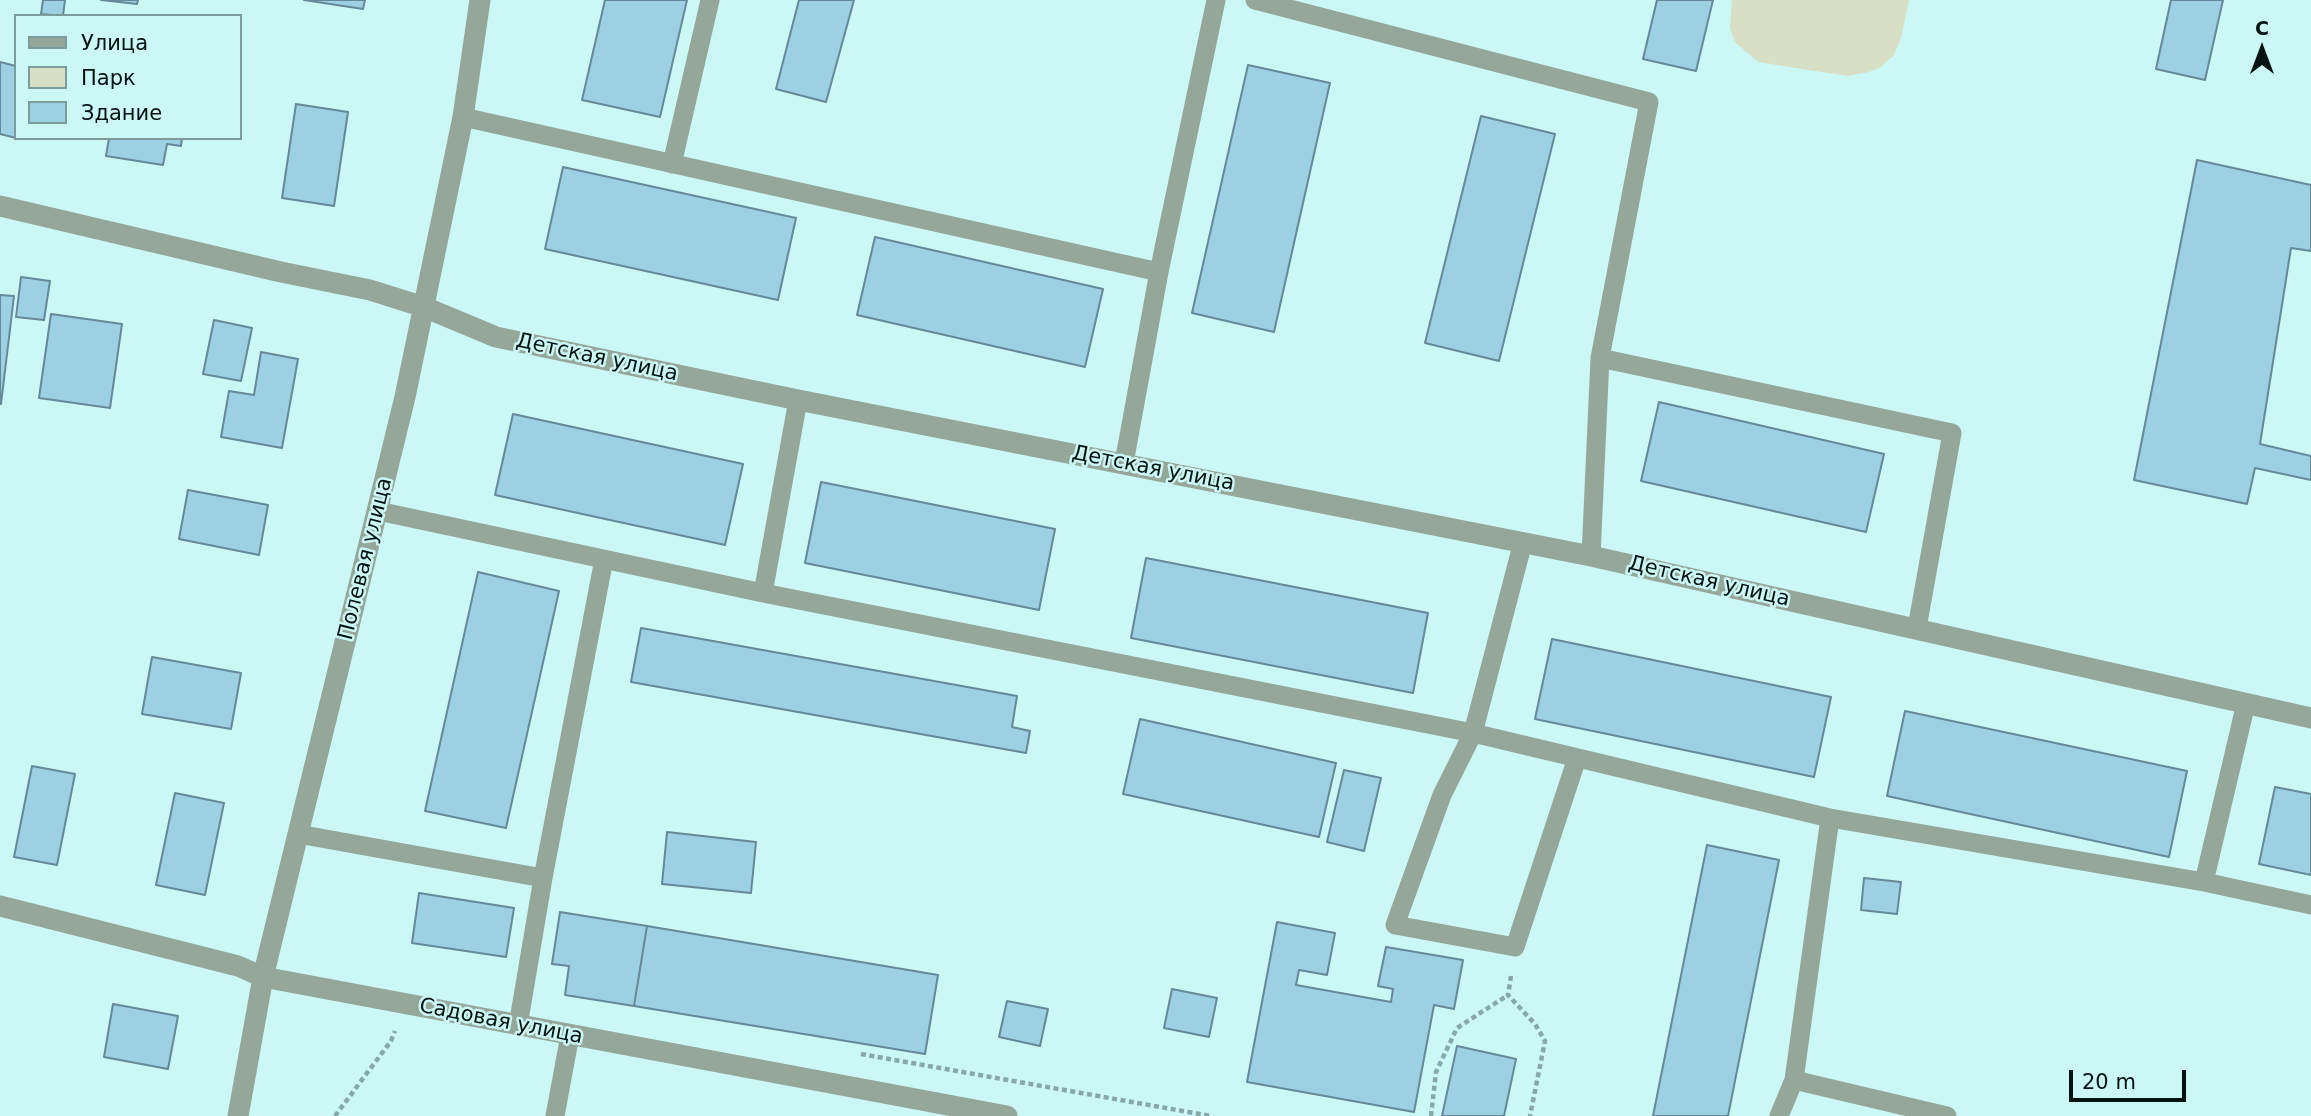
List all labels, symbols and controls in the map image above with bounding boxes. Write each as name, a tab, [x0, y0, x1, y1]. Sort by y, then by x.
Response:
legend	[14, 14, 242, 140]
north arrow	[2227, 14, 2297, 84]
text: С	[2255, 17, 2269, 39]
text: Улица	[81, 31, 148, 55]
text: Парк	[81, 66, 136, 90]
text: Здание	[81, 101, 162, 125]
street label: Детская улица	[514, 329, 680, 387]
street label: Детская улица	[1070, 441, 1236, 497]
street label: Полевая улица	[334, 475, 398, 643]
street label: Детская улица	[1626, 551, 1792, 613]
street label: Садовая улица	[417, 994, 585, 1050]
scale bar	[2073, 1056, 2190, 1100]
text: 20 m	[2082, 1070, 2136, 1094]

